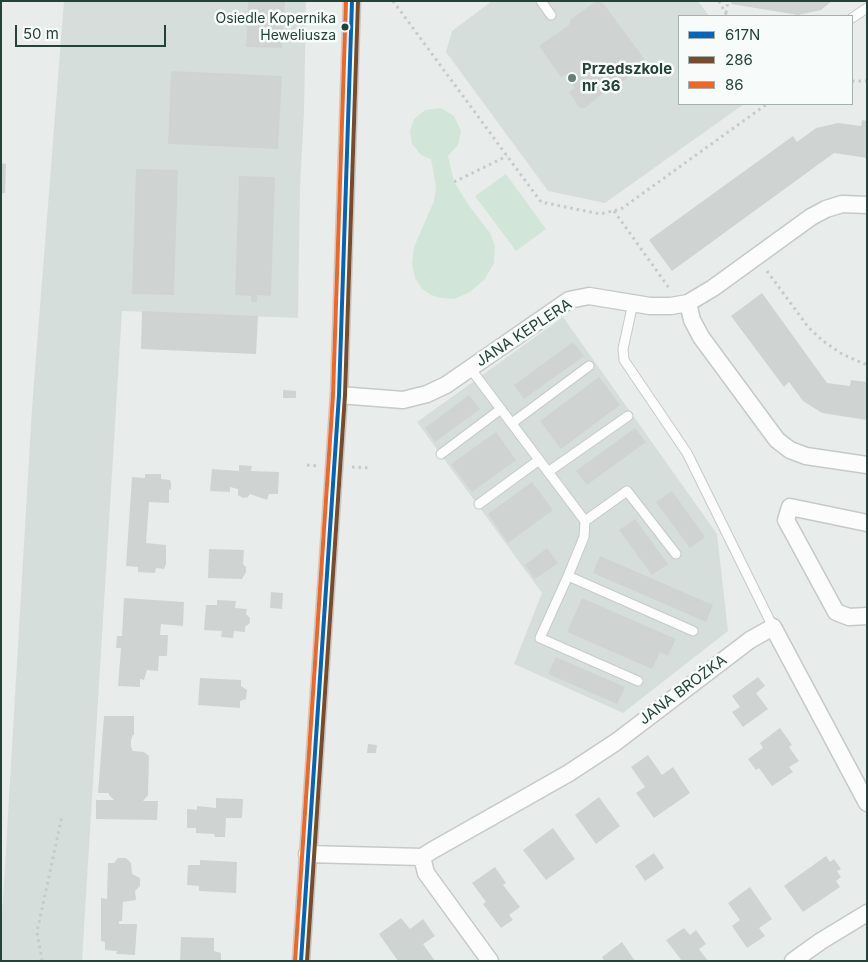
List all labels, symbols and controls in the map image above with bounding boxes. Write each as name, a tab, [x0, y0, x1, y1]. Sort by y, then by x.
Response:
place label: Osiedle Kopernika Heweliusza	[216, 11, 336, 44]
scale bar	[18, 15, 169, 47]
legend	[678, 15, 853, 105]
marker: Osiedle Kopernika Heweliusza	[340, 22, 350, 32]
text: 50 m	[23, 24, 59, 43]
text: 617N	[725, 25, 760, 44]
text: 286	[725, 50, 753, 69]
place label: Przedszkole nr 36	[582, 60, 672, 95]
marker: Przedszkole nr 36	[566, 72, 578, 84]
text: 86	[725, 75, 744, 94]
street label: JANA KEPLERA	[473, 295, 575, 371]
street label: JANA BROŻKA	[636, 651, 730, 729]

